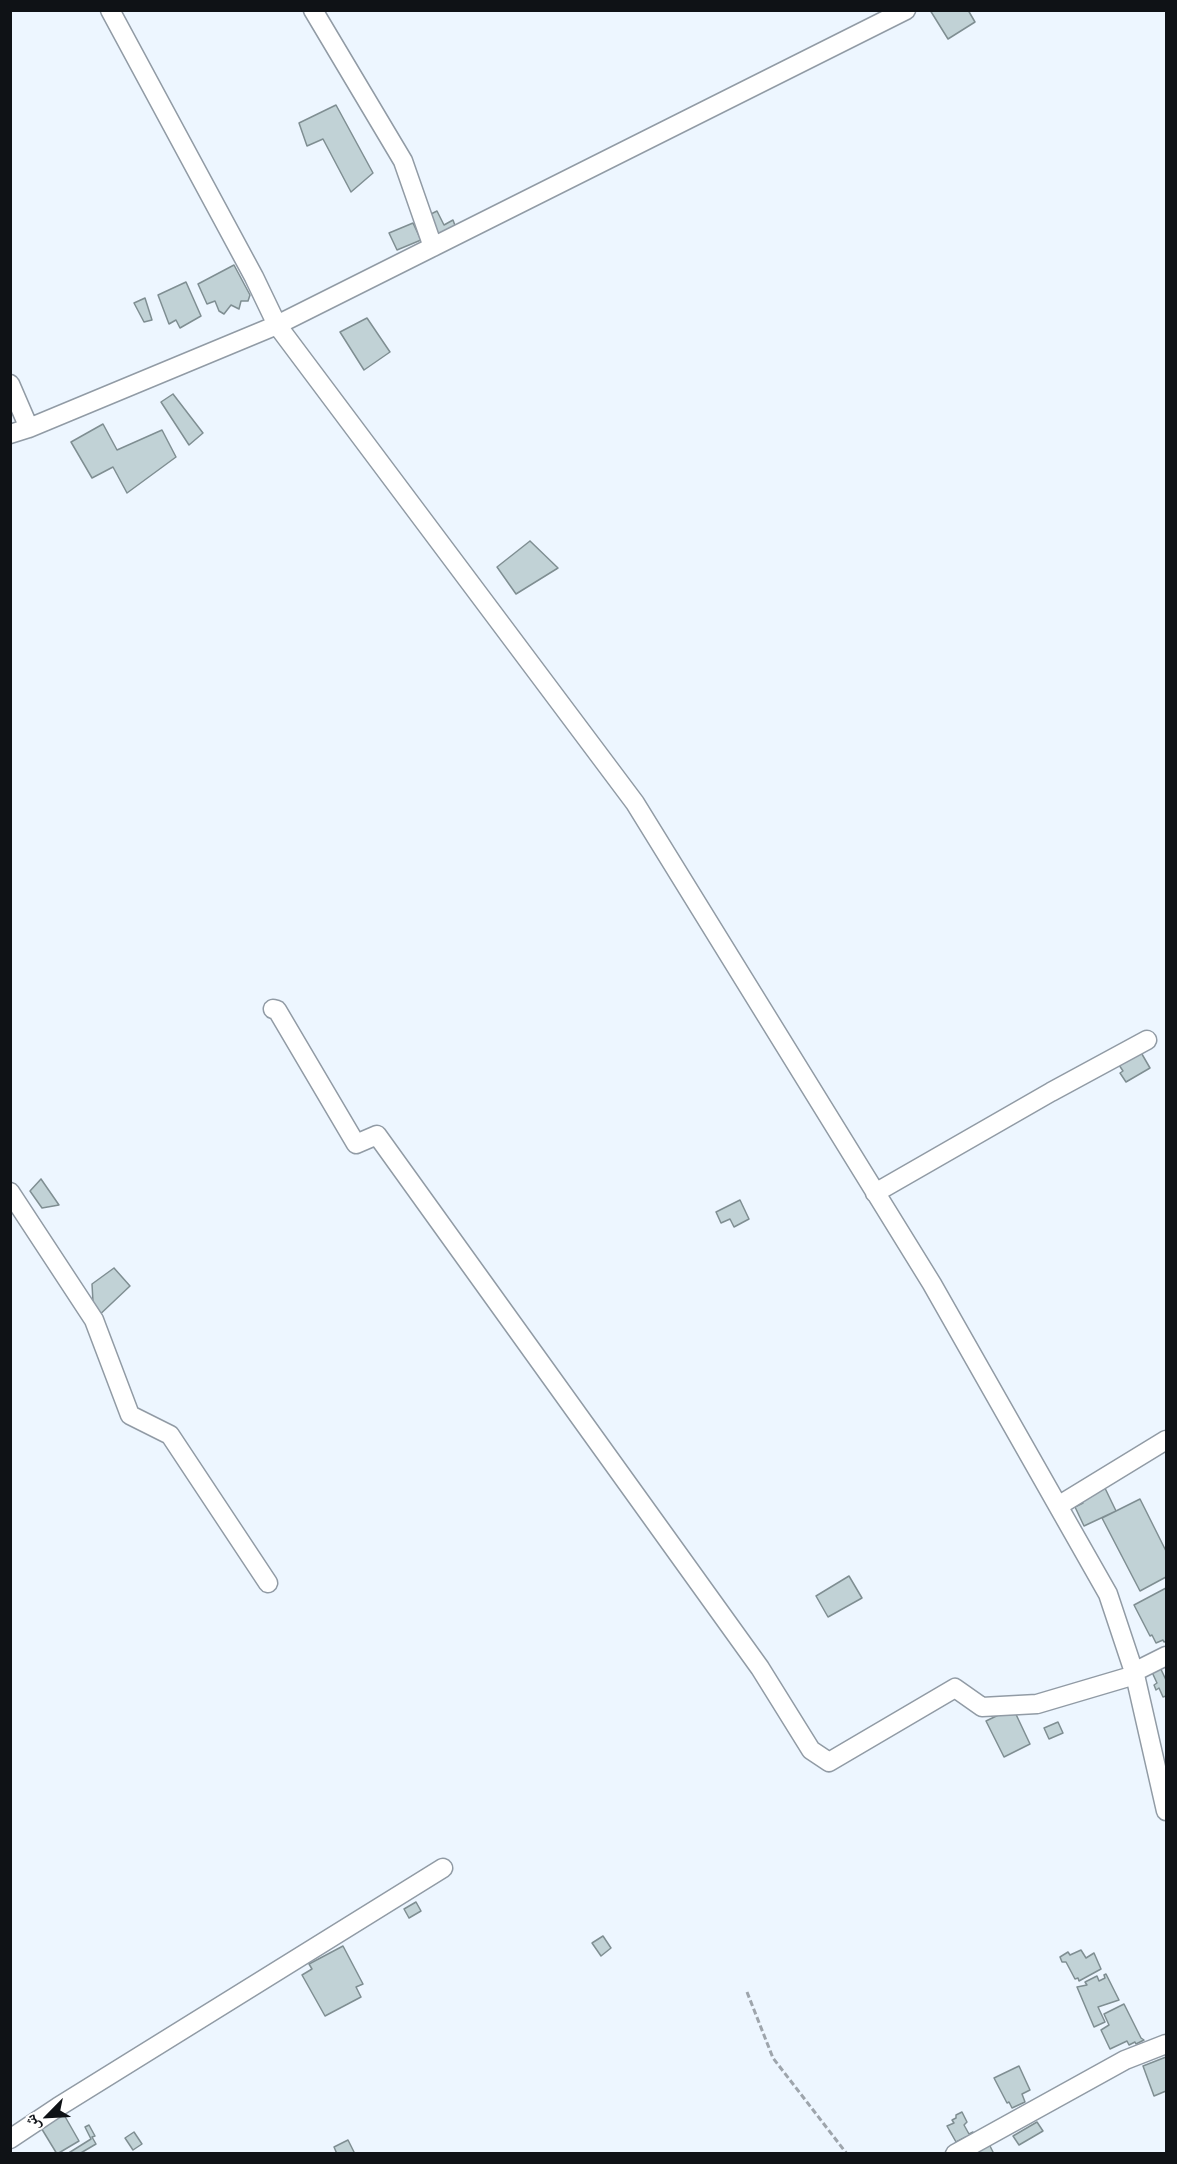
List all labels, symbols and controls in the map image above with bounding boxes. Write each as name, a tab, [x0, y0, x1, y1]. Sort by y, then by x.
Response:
north arrow	[18, 2086, 78, 2146]
text: ش	[19, 2112, 44, 2135]

